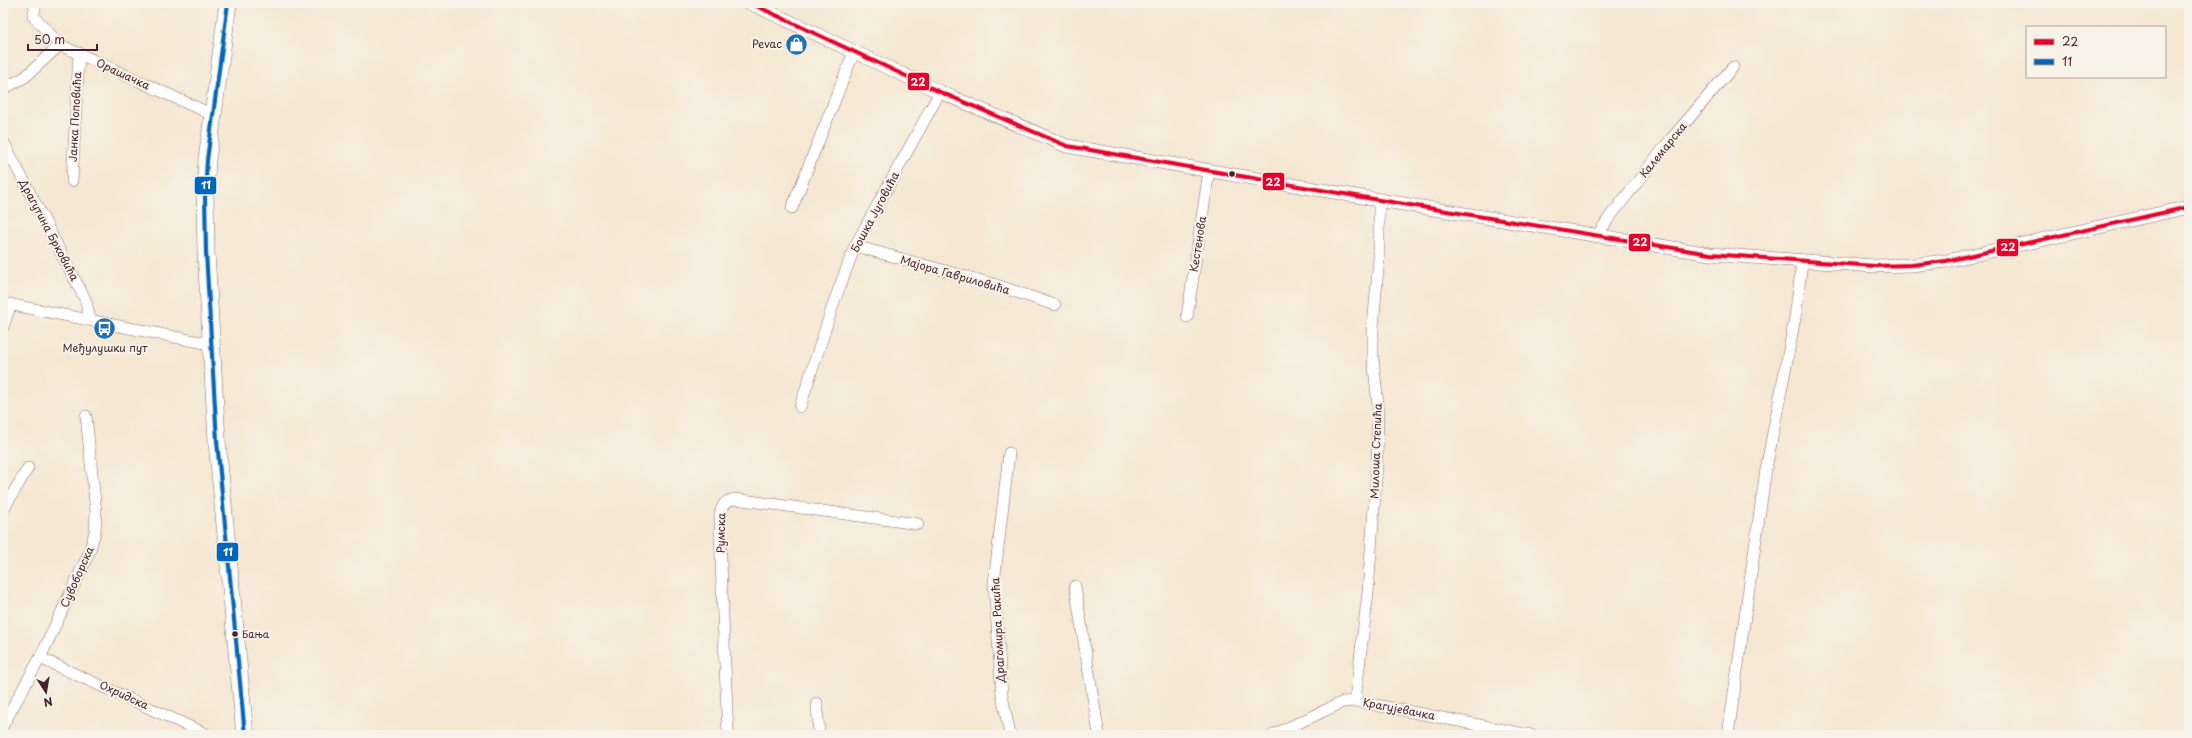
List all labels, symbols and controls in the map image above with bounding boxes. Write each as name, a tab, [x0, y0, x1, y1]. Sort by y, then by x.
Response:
scale bar	[28, 26, 97, 52]
legend	[2026, 26, 2166, 78]
text: 50 m	[34, 30, 65, 48]
shop icon: Pevac	[784, 31, 810, 57]
text: 22	[2062, 32, 2078, 50]
place label: Pevac	[752, 35, 782, 52]
text: 11	[2062, 52, 2072, 70]
street label: Орашачка	[93, 54, 153, 93]
street label: Јанка Поповића	[64, 71, 85, 162]
line badge: 22	[907, 72, 930, 91]
text: 22	[911, 73, 925, 90]
street label: Калемарска	[1635, 118, 1690, 181]
street label: Бошка Југовића	[846, 168, 903, 255]
unlabelled marker	[1227, 169, 1237, 179]
line badge: 22	[1262, 172, 1285, 191]
text: 22	[1266, 173, 1280, 190]
street label: Драгутина Брковића	[15, 175, 84, 284]
line badge: 11	[194, 176, 217, 195]
text: 11	[201, 176, 211, 193]
street label: Кестенова	[1185, 214, 1210, 273]
line badge: 22	[1628, 233, 1651, 252]
text: 22	[1633, 233, 1647, 250]
line badge: 22	[1996, 238, 2019, 257]
text: 22	[2001, 238, 2015, 255]
street label: Мајора Гавриловића	[898, 251, 1012, 298]
bus stop icon: Међулушки пут	[92, 315, 118, 341]
place label: Међулушки пут	[62, 339, 148, 356]
street label: Милоша Степића	[1365, 403, 1386, 499]
street label: Румска	[712, 513, 729, 553]
line badge: 11	[216, 542, 239, 562]
street label: Сувоборска	[55, 543, 98, 610]
text: 11	[223, 543, 233, 560]
street label: Драгомира Ракића	[986, 577, 1009, 684]
place label: Бања	[242, 626, 270, 641]
marker: Бања	[230, 629, 240, 639]
north arrow	[26, 672, 66, 712]
street label: Охридска	[97, 676, 152, 713]
text: N	[42, 693, 54, 712]
street label: Крагујевачка	[1361, 693, 1437, 724]

